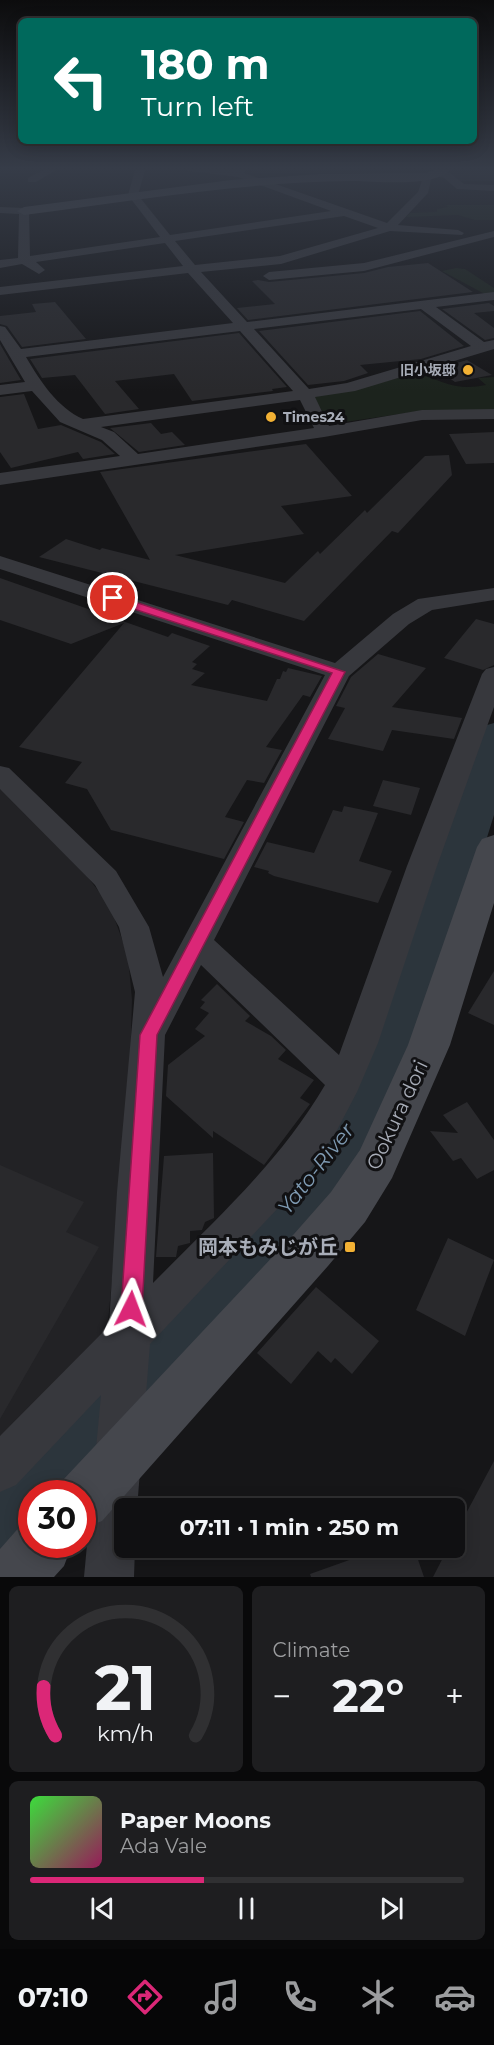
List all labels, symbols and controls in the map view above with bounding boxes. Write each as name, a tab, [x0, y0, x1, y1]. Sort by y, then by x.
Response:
text: 180 m	[141, 38, 270, 90]
icon: left	[42, 42, 120, 120]
text: Turn left	[141, 90, 254, 123]
place label: 旧小坂邸	[400, 361, 456, 379]
marker: 旧小坂邸	[461, 363, 475, 377]
place label: Times24	[283, 408, 345, 426]
marker: Times24	[264, 410, 278, 424]
pin	[87, 572, 138, 623]
icon: arrive	[96, 581, 129, 614]
street label: Ookura dori	[361, 1056, 433, 1174]
water label: Yato-River	[272, 1117, 359, 1219]
place label: 岡本もみじが丘	[198, 1235, 338, 1259]
marker: 岡本もみじが丘	[343, 1240, 357, 1254]
position arrow	[99, 1277, 163, 1341]
speed limit sign: 30	[18, 1480, 96, 1558]
text: 07:11 · 1 min · 250 m	[180, 1514, 399, 1541]
text: Climate	[273, 1638, 350, 1662]
text: 21	[95, 1650, 156, 1726]
text: 22°	[332, 1668, 404, 1723]
text: −	[273, 1676, 291, 1716]
text: +	[445, 1676, 464, 1716]
text: km/h	[97, 1720, 154, 1746]
text: Paper Moons	[120, 1807, 271, 1834]
text: Ada Vale	[120, 1834, 207, 1858]
icon: previous	[86, 1892, 119, 1925]
icon: pause	[230, 1892, 263, 1925]
icon: next	[375, 1892, 408, 1925]
icon: directions	[124, 1976, 166, 2018]
icon: music	[201, 1976, 243, 2018]
icon: phone	[279, 1976, 321, 2018]
icon: climate	[357, 1976, 399, 2018]
icon: car	[434, 1976, 476, 2018]
text: 07:10	[18, 1981, 88, 2014]

